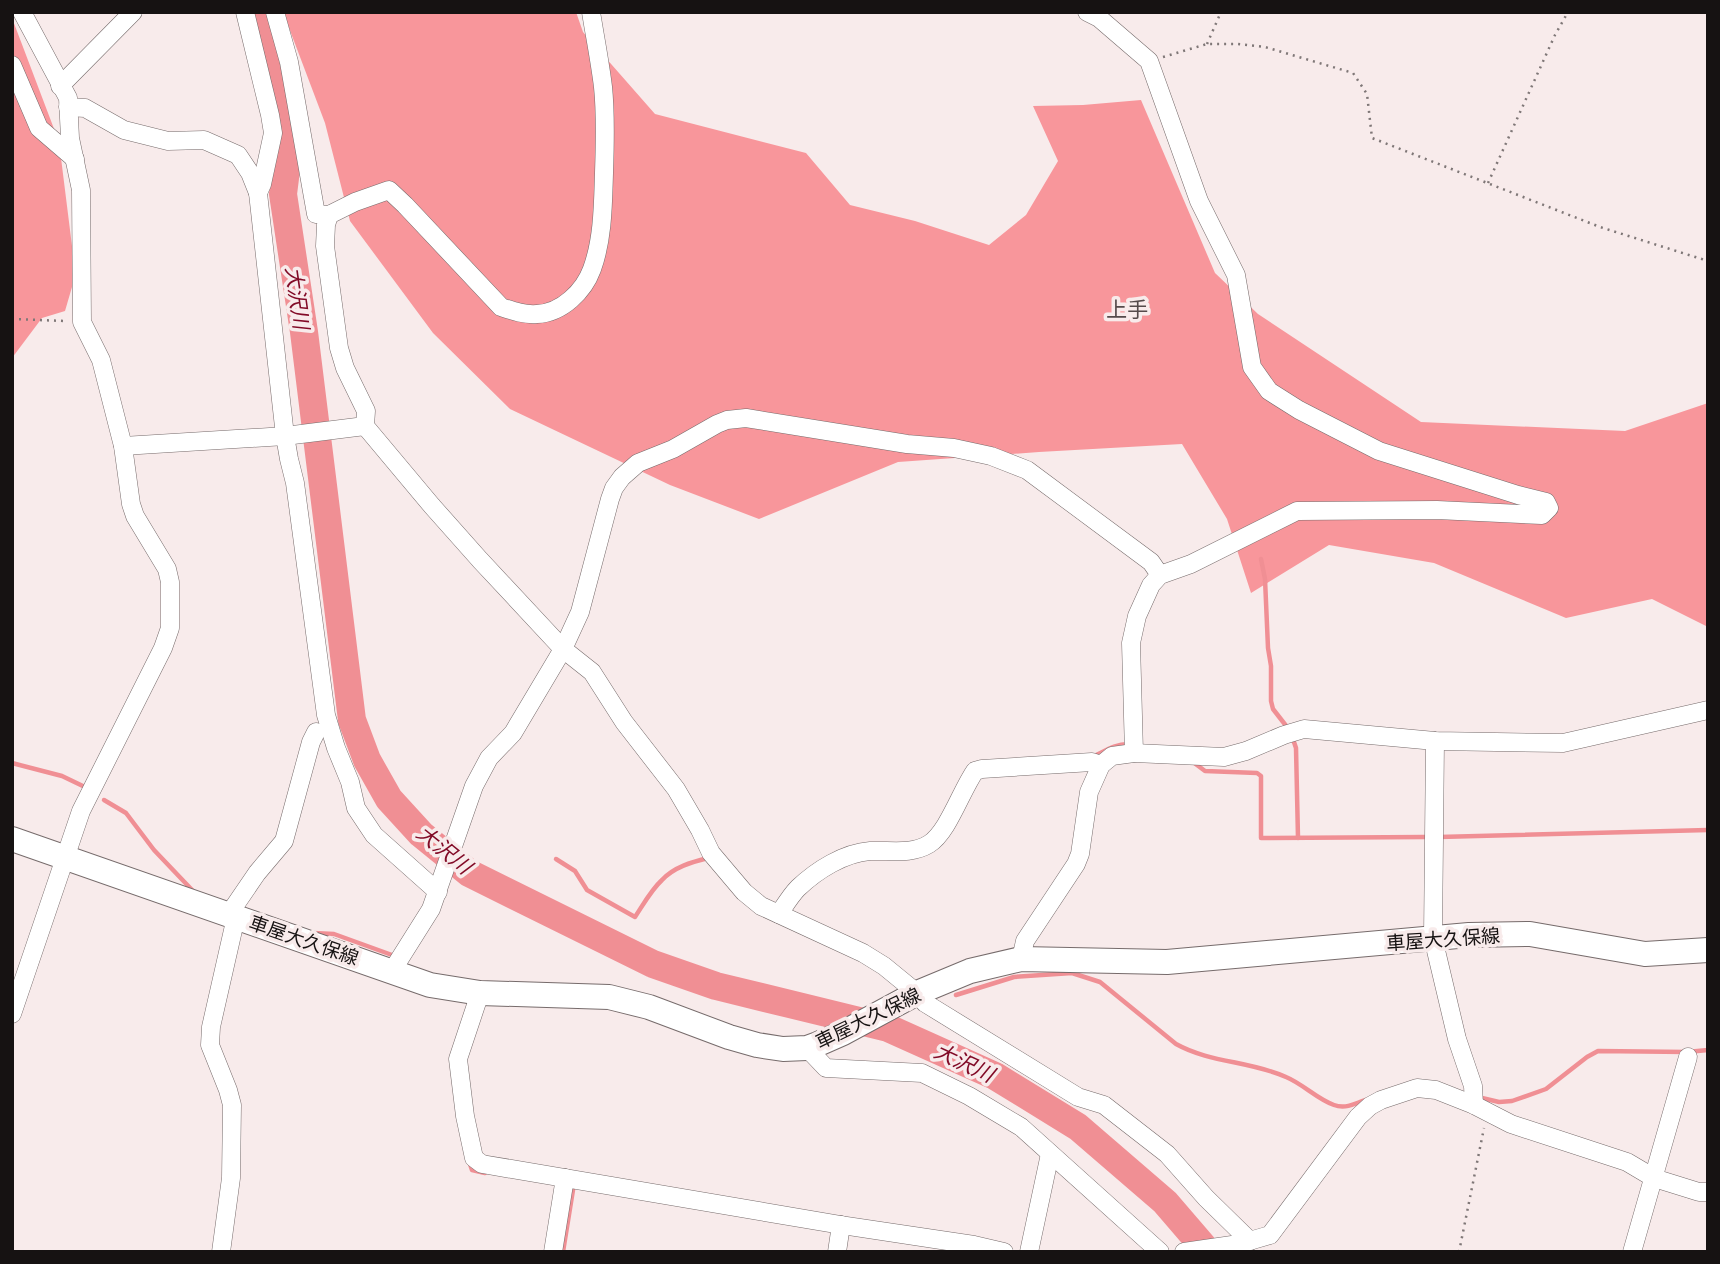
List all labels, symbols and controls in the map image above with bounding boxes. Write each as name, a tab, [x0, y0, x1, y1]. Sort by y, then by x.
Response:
water label: 大沢川	[278, 265, 314, 333]
district label: 上手	[1106, 298, 1148, 325]
water label: 大沢川	[410, 821, 478, 883]
street label: 車屋大久保線	[246, 912, 361, 972]
street label: 車屋大久保線	[1385, 925, 1501, 957]
street label: 車屋大久保線	[812, 984, 925, 1056]
water label: 大沢川	[929, 1039, 999, 1091]

